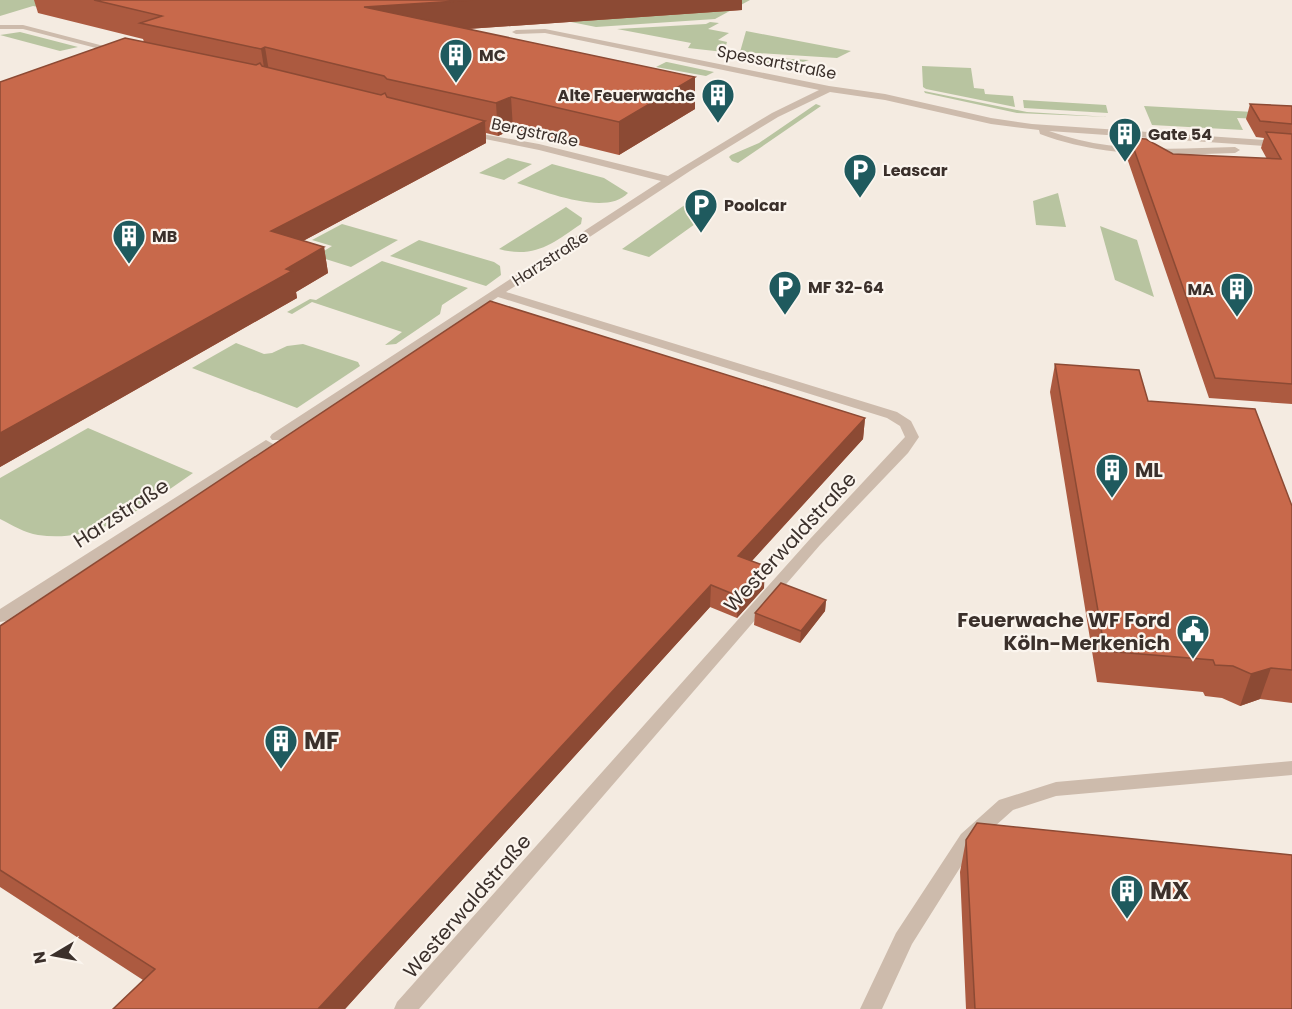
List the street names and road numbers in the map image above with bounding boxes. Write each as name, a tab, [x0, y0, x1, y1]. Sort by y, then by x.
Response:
street label: Spessartstraße	[715, 40, 839, 85]
street label: Bergstraße	[489, 112, 581, 153]
street label: Harzstraße	[508, 225, 593, 292]
street label: Westerwaldstraße	[717, 466, 863, 618]
street label: Harzstraße	[68, 472, 174, 554]
street label: Westerwaldstraße	[397, 828, 537, 984]

